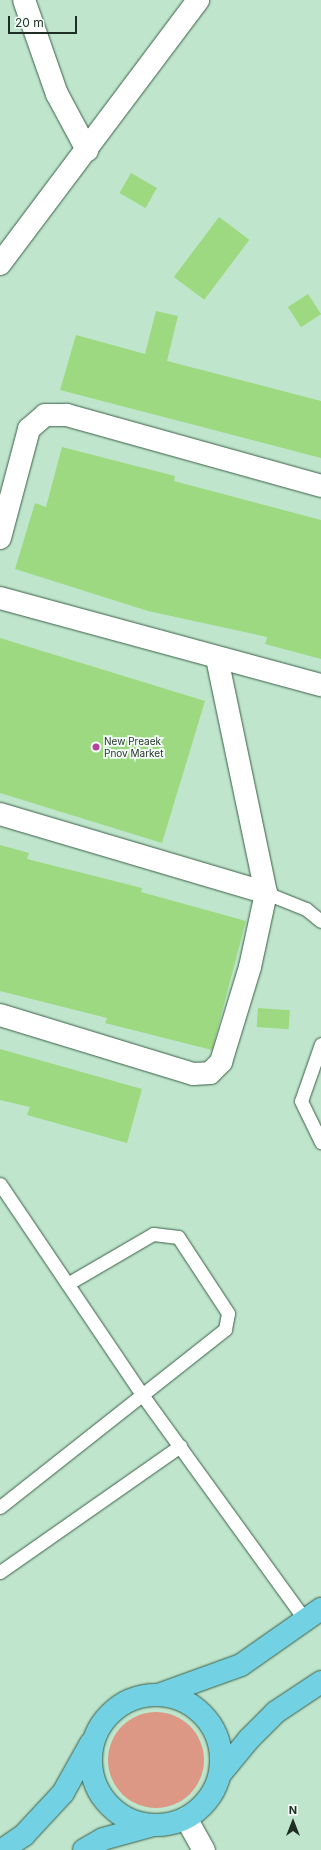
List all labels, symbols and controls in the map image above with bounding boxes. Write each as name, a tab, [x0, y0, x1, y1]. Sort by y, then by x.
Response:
scale bar	[10, 8, 79, 34]
text: 20 m	[15, 15, 44, 30]
place label: New Preaek Pnov Market	[104, 735, 163, 758]
marker: New Preaek Pnov Market	[91, 742, 101, 752]
north arrow	[273, 1802, 313, 1842]
text: N	[289, 1803, 297, 1817]

